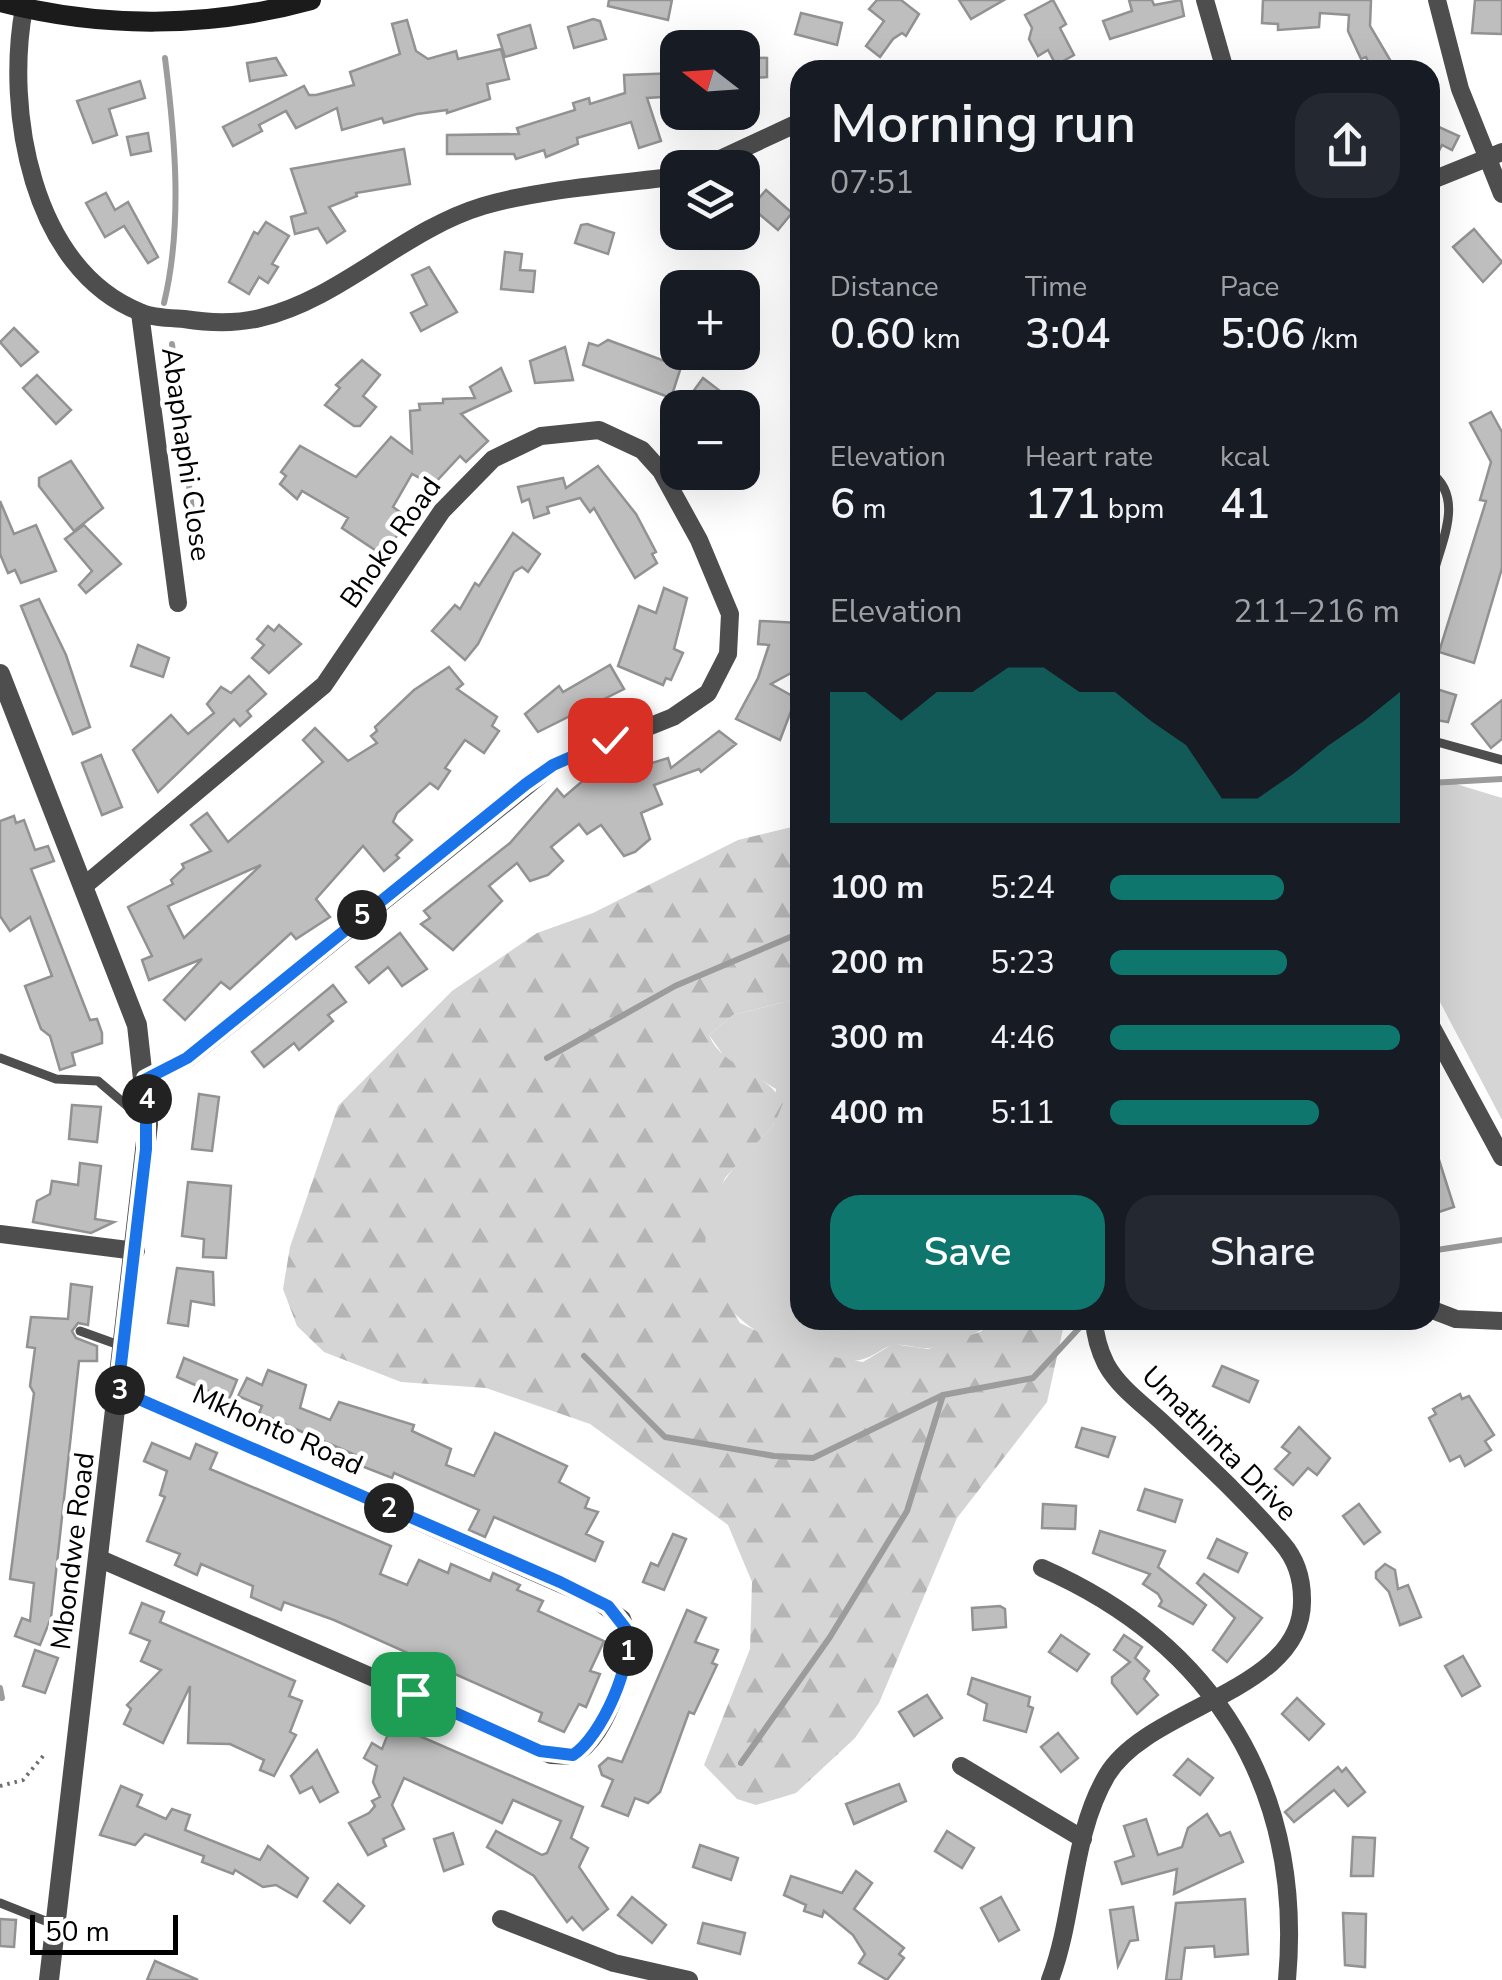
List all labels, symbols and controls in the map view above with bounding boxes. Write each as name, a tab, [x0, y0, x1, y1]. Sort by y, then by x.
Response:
north arrow	[660, 30, 760, 130]
map controls	[660, 30, 760, 490]
text: Morning run	[830, 86, 1136, 161]
button: share	[1295, 93, 1400, 198]
button: layers	[660, 150, 760, 250]
text: 07:51	[830, 161, 914, 204]
text: Distance	[830, 268, 939, 306]
text: Time	[1025, 268, 1087, 306]
text: Pace	[1220, 268, 1279, 306]
button: +	[660, 270, 760, 370]
text: 0.60	[830, 306, 916, 363]
text: 3:04	[1025, 306, 1111, 363]
text: 5:06	[1220, 306, 1306, 363]
text: km	[916, 320, 961, 358]
text: /km	[1306, 320, 1359, 358]
street label: Abaphaphi Close	[152, 345, 220, 563]
button: −	[660, 390, 760, 490]
text: Elevation	[830, 438, 946, 476]
text: Heart rate	[1025, 438, 1153, 476]
text: kcal	[1220, 438, 1270, 476]
street label: Bhoko Road	[332, 469, 450, 616]
text: 6	[830, 476, 855, 533]
text: 171	[1025, 476, 1101, 533]
text: 41	[1220, 476, 1270, 533]
text: m	[855, 490, 886, 528]
text: bpm	[1101, 490, 1164, 528]
text: Elevation	[830, 590, 963, 633]
text: 211–216 m	[1233, 590, 1400, 633]
pin	[568, 698, 653, 783]
icon: check	[583, 713, 638, 768]
text: 100 m	[830, 866, 924, 909]
text: 5:24	[990, 866, 1055, 909]
pin: 5	[337, 890, 387, 940]
text: 5	[354, 896, 370, 934]
text: 200 m	[830, 941, 924, 984]
text: 5:23	[990, 941, 1055, 984]
text: 300 m	[830, 1016, 924, 1059]
text: 4:46	[990, 1016, 1055, 1059]
pin: 4	[122, 1074, 172, 1124]
text: 4	[139, 1080, 155, 1118]
text: 400 m	[830, 1091, 924, 1134]
text: 5:11	[990, 1091, 1055, 1134]
button: Save	[830, 1195, 1105, 1310]
button: Share	[1125, 1195, 1400, 1310]
street label: Umathinta Drive	[1133, 1358, 1305, 1530]
pin: 3	[95, 1365, 145, 1415]
text: 3	[112, 1371, 128, 1409]
street label: Mkhonto Road	[186, 1375, 369, 1484]
street label: Mbondwe Road	[42, 1450, 104, 1652]
pin: 2	[364, 1483, 414, 1533]
text: 2	[381, 1489, 397, 1527]
pin: 1	[603, 1626, 653, 1676]
text: 1	[620, 1632, 636, 1670]
pin	[371, 1652, 456, 1737]
icon: arrive	[386, 1667, 441, 1722]
scale bar	[30, 1910, 178, 1954]
text: 50 m	[45, 1913, 110, 1951]

